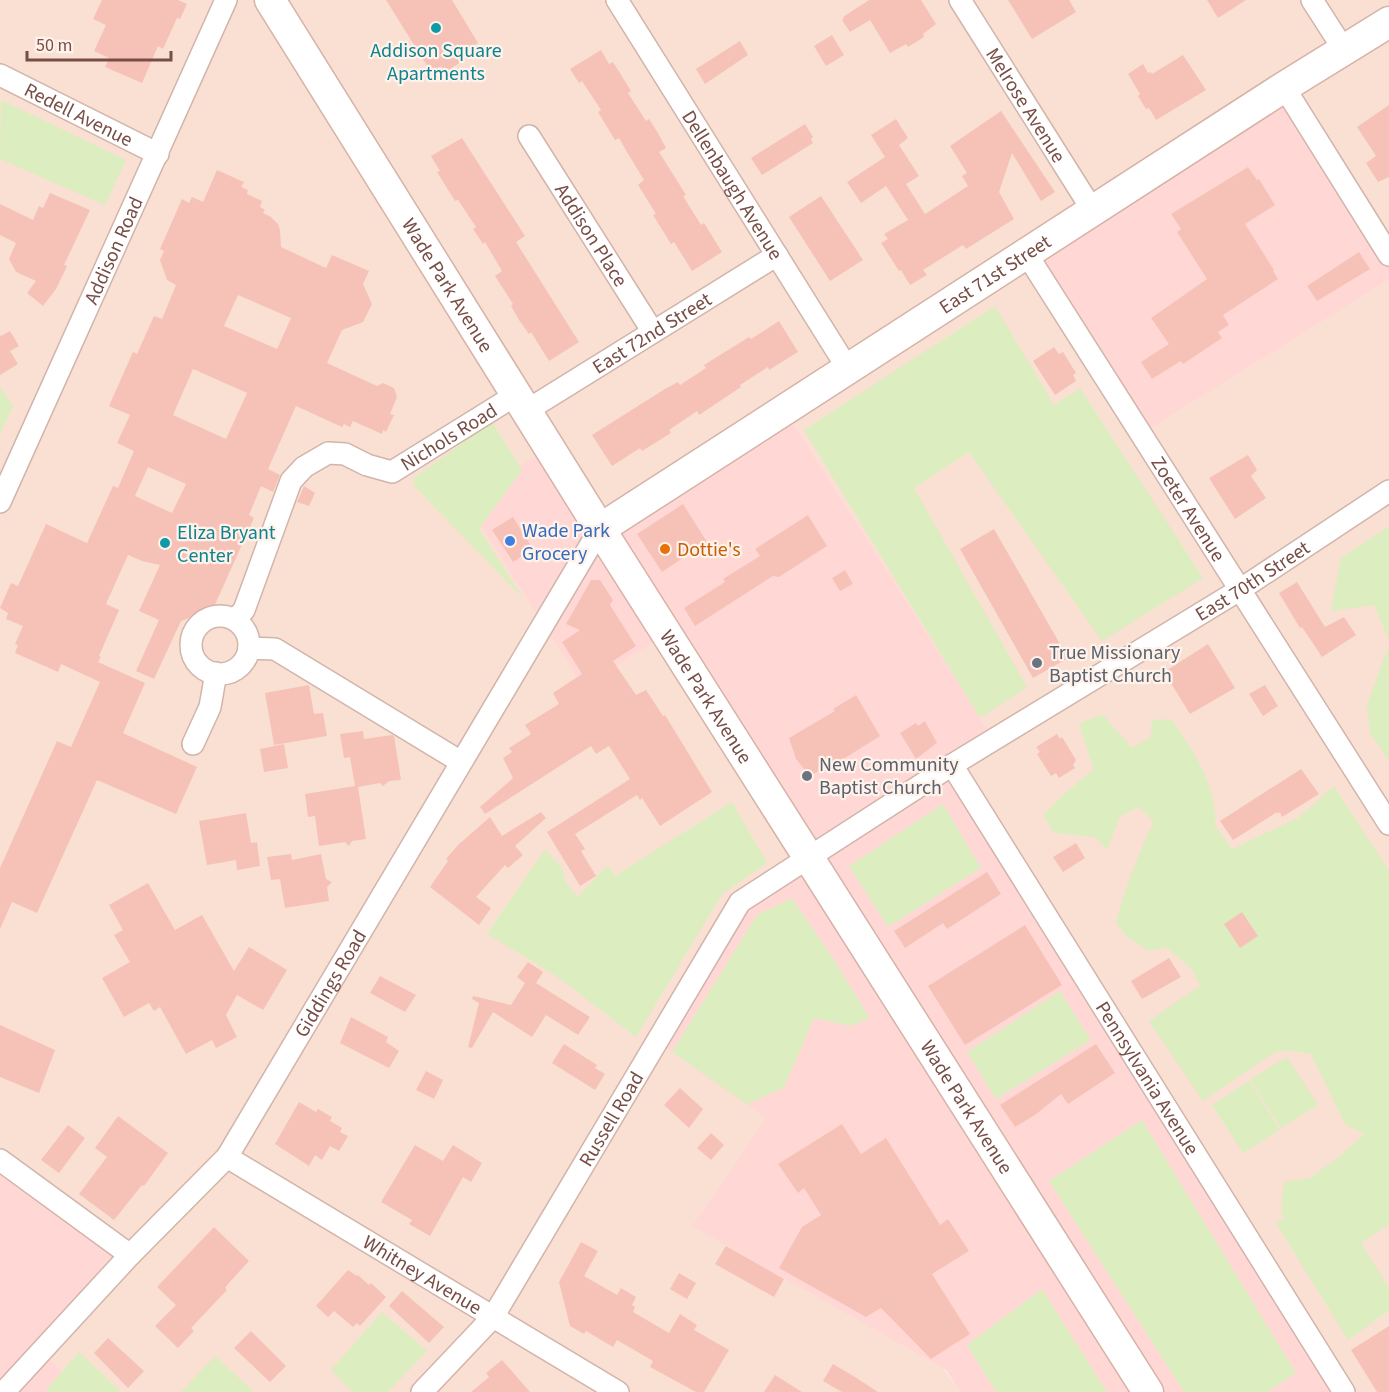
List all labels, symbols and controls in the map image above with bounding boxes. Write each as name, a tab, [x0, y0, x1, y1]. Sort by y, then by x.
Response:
marker: Addison Square Apartments	[429, 21, 443, 35]
scale bar	[27, 24, 171, 62]
text: 50 m	[36, 33, 72, 58]
place label: Addison Square Apartments	[370, 37, 502, 88]
street label: Melrose Avenue	[978, 43, 1072, 168]
street label: Redell Avenue	[19, 76, 137, 154]
street label: Dellenbaugh Avenue	[674, 105, 789, 266]
street label: Addison Place	[548, 178, 634, 293]
street label: Addison Road	[78, 192, 151, 309]
street label: Wade Park Avenue	[394, 213, 500, 358]
street label: East 71st Street	[934, 228, 1057, 321]
street label: East 72nd Street	[587, 286, 717, 381]
street label: Nichols Road	[395, 397, 503, 478]
street label: Zoeter Avenue	[1144, 451, 1232, 567]
place label: Wade Park Grocery	[522, 517, 610, 568]
place label: Eliza Bryant Center	[177, 519, 276, 570]
marker: Wade Park Grocery	[503, 534, 517, 548]
street label: East 70th Street	[1190, 534, 1316, 629]
marker: Eliza Bryant Center	[158, 536, 172, 550]
place label: Dottie's	[677, 536, 741, 564]
marker: Dottie's	[658, 542, 672, 556]
street label: Wade Park Avenue	[653, 625, 759, 770]
place label: True Missionary Baptist Church	[1049, 639, 1181, 690]
marker: True Missionary Baptist Church	[1030, 656, 1044, 670]
place label: New Community Baptist Church	[819, 751, 959, 802]
marker: New Community Baptist Church	[800, 769, 814, 783]
street label: Giddings Road	[288, 925, 374, 1043]
street label: Pennsylvania Avenue	[1088, 996, 1205, 1161]
street label: Wade Park Avenue	[913, 1035, 1019, 1180]
street label: Russell Road	[573, 1066, 651, 1172]
street label: Whitney Avenue	[357, 1229, 487, 1322]

